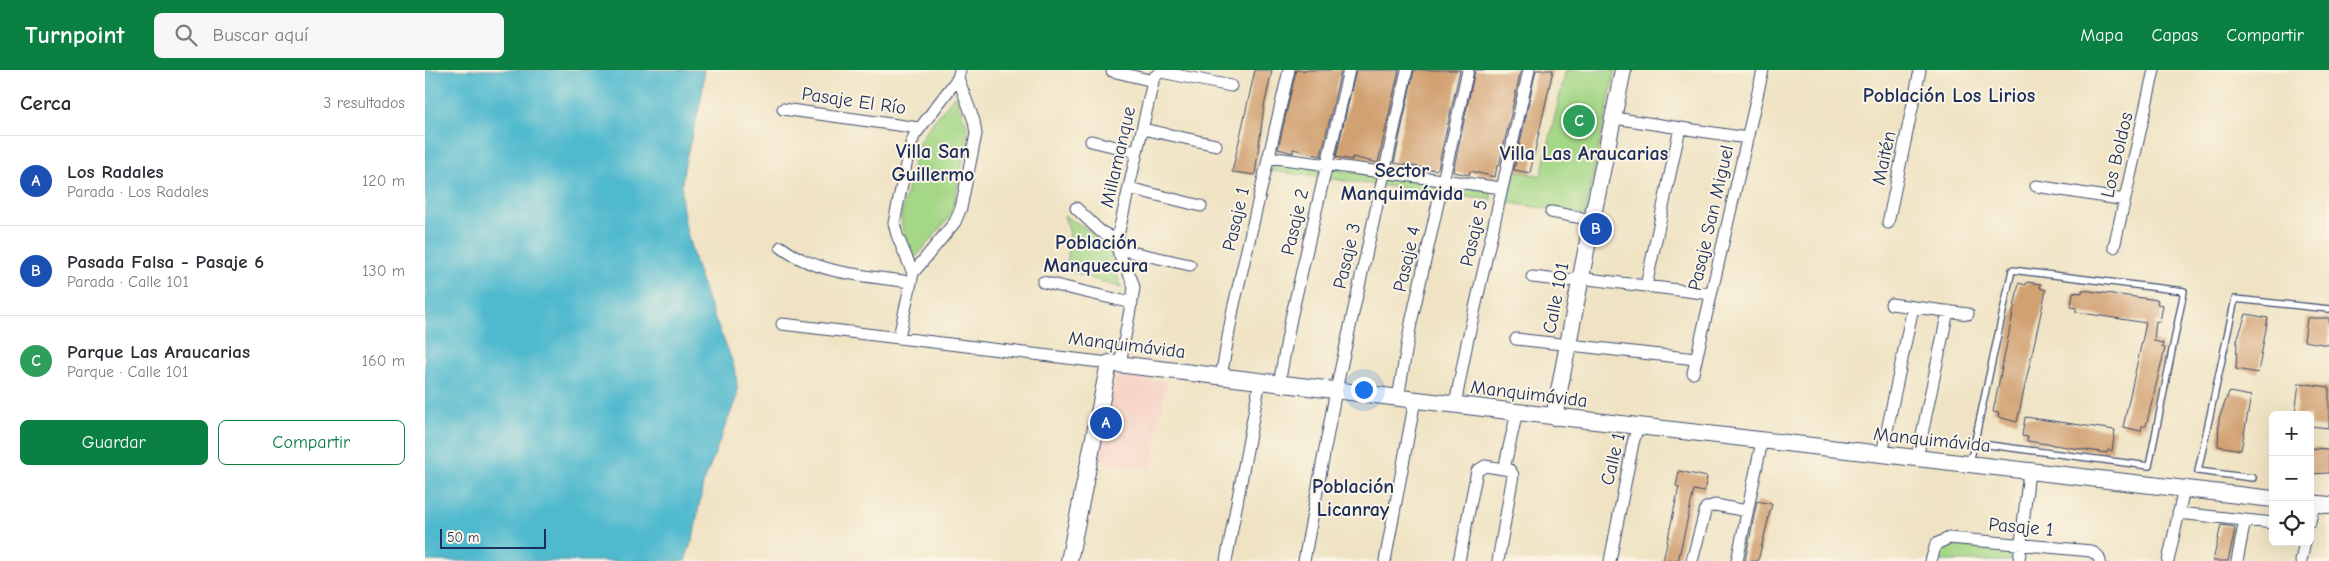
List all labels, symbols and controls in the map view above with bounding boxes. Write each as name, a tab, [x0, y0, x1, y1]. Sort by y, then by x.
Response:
search box	[154, 13, 504, 58]
text: Turnpoint	[25, 21, 124, 49]
icon: search	[172, 21, 200, 49]
text: Buscar aquí	[212, 24, 308, 46]
text: Mapa	[2080, 25, 2123, 46]
text: Capas	[2151, 25, 2198, 46]
text: Compartir	[2226, 25, 2304, 46]
street label: Pasaje El Río	[800, 83, 908, 119]
district label: Población Los Lirios	[1863, 84, 2035, 107]
text: Cerca	[20, 91, 71, 115]
text: 3 resultados	[323, 94, 405, 112]
pin: C	[1563, 102, 1595, 140]
street label: Millamanque	[1096, 104, 1140, 210]
street label: Los Boldos	[2096, 110, 2138, 200]
street label: Maitén	[1868, 129, 1900, 187]
district label: Villa San Guillermo	[892, 140, 974, 186]
district label: Villa Las Araucarias	[1500, 142, 1668, 165]
street label: Pasaje San Miguel	[1684, 143, 1738, 293]
district label: Sector Manquimávida	[1341, 159, 1463, 205]
text: Los Radales	[67, 161, 164, 183]
text: A	[32, 172, 40, 190]
text: 120 m	[362, 172, 405, 190]
text: Parada · Los Radales	[67, 183, 209, 201]
street label: Pasaje 1	[1218, 185, 1254, 253]
street label: Pasaje 2	[1277, 187, 1313, 257]
street label: Pasaje 5	[1456, 197, 1492, 269]
pin: B	[1580, 210, 1612, 248]
street label: Pasaje 3	[1329, 221, 1365, 291]
street label: Pasaje 4	[1389, 224, 1425, 294]
district label: Población Manquecura	[1044, 231, 1148, 277]
text: Pasada Falsa - Pasaje 6	[67, 251, 264, 273]
street label: Calle 101	[1538, 260, 1574, 336]
text: B	[31, 262, 41, 280]
text: 130 m	[362, 262, 405, 280]
text: Parada · Calle 101	[67, 273, 189, 291]
street label: Manquimávida	[1067, 327, 1187, 363]
text: Parque Las Araucarias	[67, 341, 250, 363]
text: C	[31, 352, 41, 370]
text: 160 m	[362, 352, 405, 370]
text: Parque · Calle 101	[67, 363, 188, 381]
street label: Manquimávida	[1469, 376, 1589, 412]
your location	[1351, 377, 1377, 403]
pin: A	[1090, 404, 1122, 442]
map controls	[2269, 411, 2314, 546]
button: +	[2269, 411, 2314, 456]
button: Guardar	[20, 420, 208, 465]
button: Compartir	[218, 420, 405, 465]
street label: Manquimávida	[1872, 423, 1992, 457]
street label: Calle 1	[1596, 431, 1630, 487]
button: −	[2269, 456, 2314, 501]
district label: Población Licanray	[1312, 475, 1394, 521]
button: locate	[2269, 501, 2314, 546]
street label: Pasaje 1	[1988, 513, 2054, 541]
scale bar	[440, 526, 546, 549]
text: 50 m	[447, 529, 479, 546]

